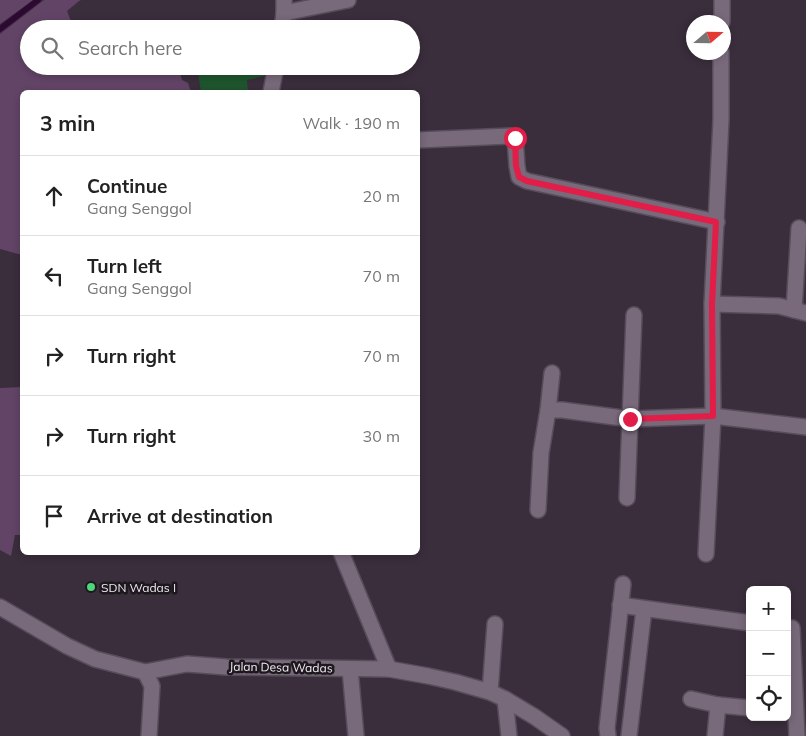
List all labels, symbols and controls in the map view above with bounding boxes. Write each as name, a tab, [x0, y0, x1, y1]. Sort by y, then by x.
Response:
north arrow	[686, 15, 731, 60]
search box	[20, 20, 420, 75]
icon: search	[38, 34, 66, 62]
text: Search here	[78, 36, 182, 60]
text: 3 min	[40, 110, 95, 136]
text: Walk · 190 m	[302, 113, 400, 133]
route start	[504, 127, 527, 150]
text: Continue	[87, 174, 167, 198]
icon: ahead	[40, 182, 68, 210]
text: 20 m	[363, 186, 400, 206]
text: Gang Senggol	[87, 198, 192, 218]
text: Turn left	[87, 254, 162, 278]
icon: left	[40, 262, 68, 290]
text: 70 m	[363, 266, 400, 286]
text: Gang Senggol	[87, 278, 192, 298]
icon: right	[40, 342, 68, 370]
text: Turn right	[87, 344, 176, 368]
text: 70 m	[363, 346, 400, 366]
route end	[619, 408, 642, 431]
icon: right	[40, 422, 68, 450]
text: Turn right	[87, 424, 176, 448]
text: 30 m	[363, 426, 400, 446]
icon: arrive	[40, 502, 68, 530]
text: Arrive at destination	[87, 504, 273, 528]
place label: SDN Wadas I	[101, 580, 176, 595]
marker: SDN Wadas I	[85, 581, 97, 593]
map controls	[746, 586, 791, 721]
button: +	[746, 586, 791, 631]
button: −	[746, 631, 791, 676]
street label: Jalan Desa Wadas	[229, 659, 333, 675]
button: locate	[746, 676, 791, 721]

